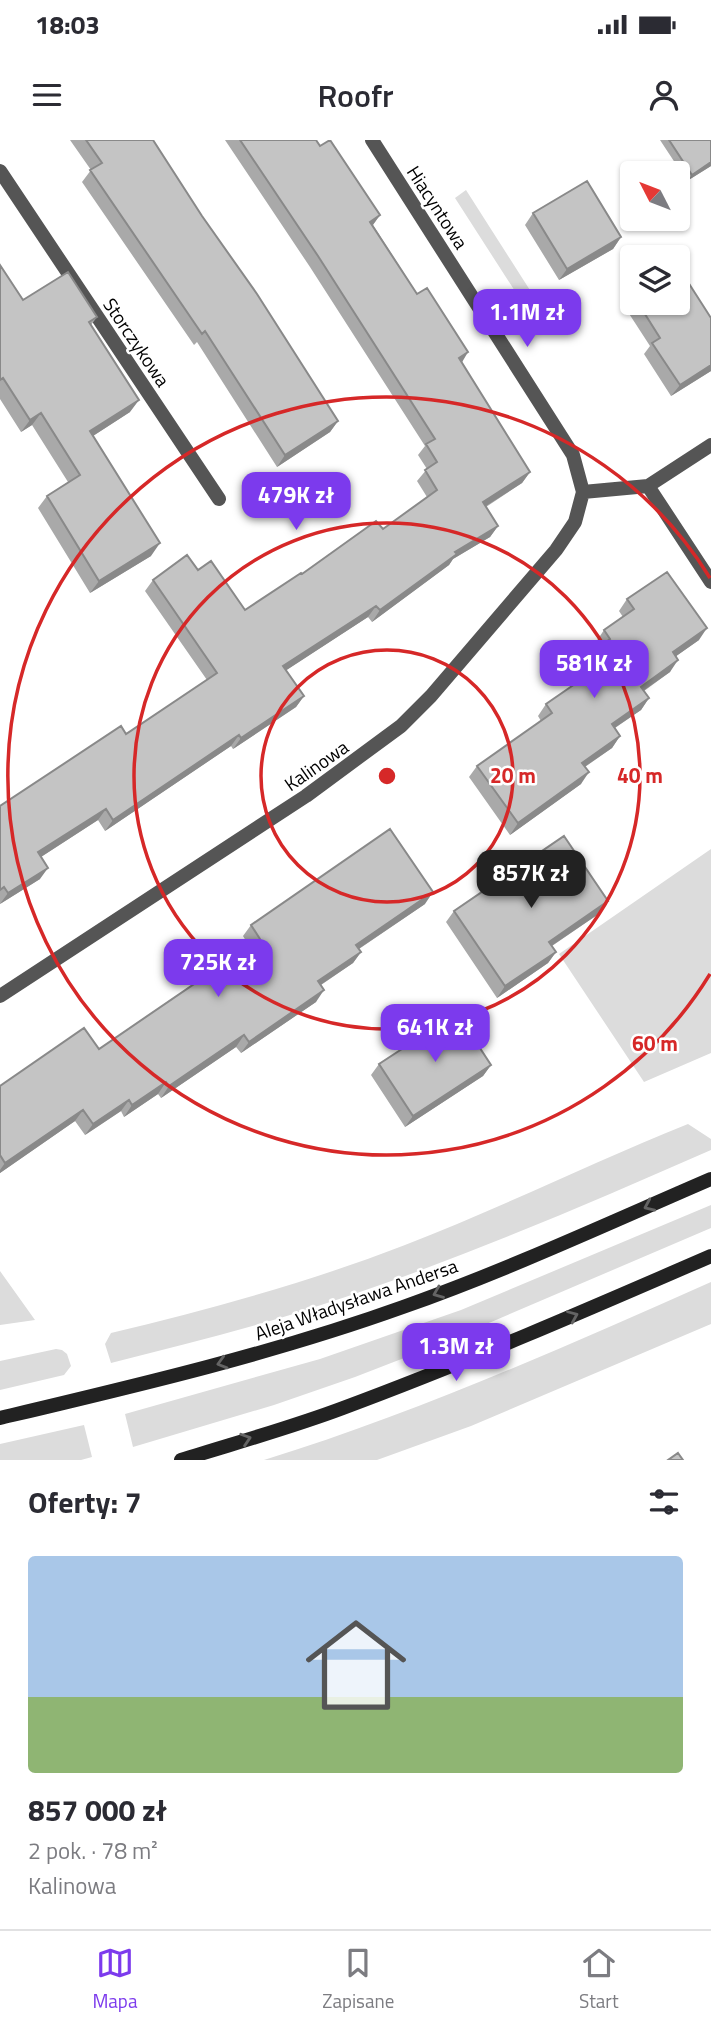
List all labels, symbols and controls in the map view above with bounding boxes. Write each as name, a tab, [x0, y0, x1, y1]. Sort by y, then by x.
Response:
text: 18:03	[35, 5, 100, 44]
text: Roofr	[317, 71, 394, 119]
icon: menu	[28, 76, 66, 114]
icon: person	[645, 76, 683, 114]
street label: Hiacyntowa	[400, 159, 476, 255]
north arrow	[620, 161, 690, 231]
map controls	[620, 161, 690, 315]
button: layers	[620, 245, 690, 315]
pin: 1.1M zł	[462, 290, 592, 349]
street label: Storczykowa	[96, 292, 178, 393]
text: 1.1M zł	[489, 294, 565, 329]
pin: 479K zł	[231, 472, 361, 532]
text: 479K zł	[258, 477, 334, 512]
pin: 581K zł	[529, 640, 659, 700]
text: 581K zł	[556, 645, 632, 680]
street label: Kalinowa	[278, 732, 355, 798]
text: 20 m	[490, 759, 536, 791]
text: 40 m	[617, 759, 663, 791]
centre of rings	[375, 764, 399, 788]
pin: 857K zł	[466, 850, 596, 910]
text: 857K zł	[493, 855, 569, 890]
pin: 725K zł	[153, 940, 283, 999]
text: 725K zł	[180, 944, 256, 979]
pin: 641K zł	[370, 1004, 500, 1064]
text: 641K zł	[397, 1009, 473, 1044]
text: 60 m	[632, 1027, 678, 1059]
one-way arrow	[643, 1198, 656, 1212]
street label: Aleja Władysława Andersa	[251, 1250, 462, 1347]
one-way arrow	[433, 1285, 445, 1299]
one-way arrow	[566, 1310, 578, 1324]
pin: 1.3M zł	[391, 1324, 521, 1383]
text: 1.3M zł	[418, 1328, 494, 1363]
one-way arrow	[216, 1354, 228, 1369]
one-way arrow	[240, 1433, 252, 1448]
text: Oferty: 7	[28, 1479, 142, 1525]
icon: filters	[645, 1483, 683, 1521]
icon: home	[293, 1602, 419, 1728]
text: 857 000 zł	[28, 1787, 167, 1833]
text: 2 pok. · 78 m²	[28, 1833, 158, 1868]
text: Kalinowa	[28, 1868, 116, 1903]
tab: Mapa	[92, 1944, 137, 2015]
tab: Zapisane	[322, 1944, 394, 2015]
tab: Start	[579, 1944, 619, 2015]

